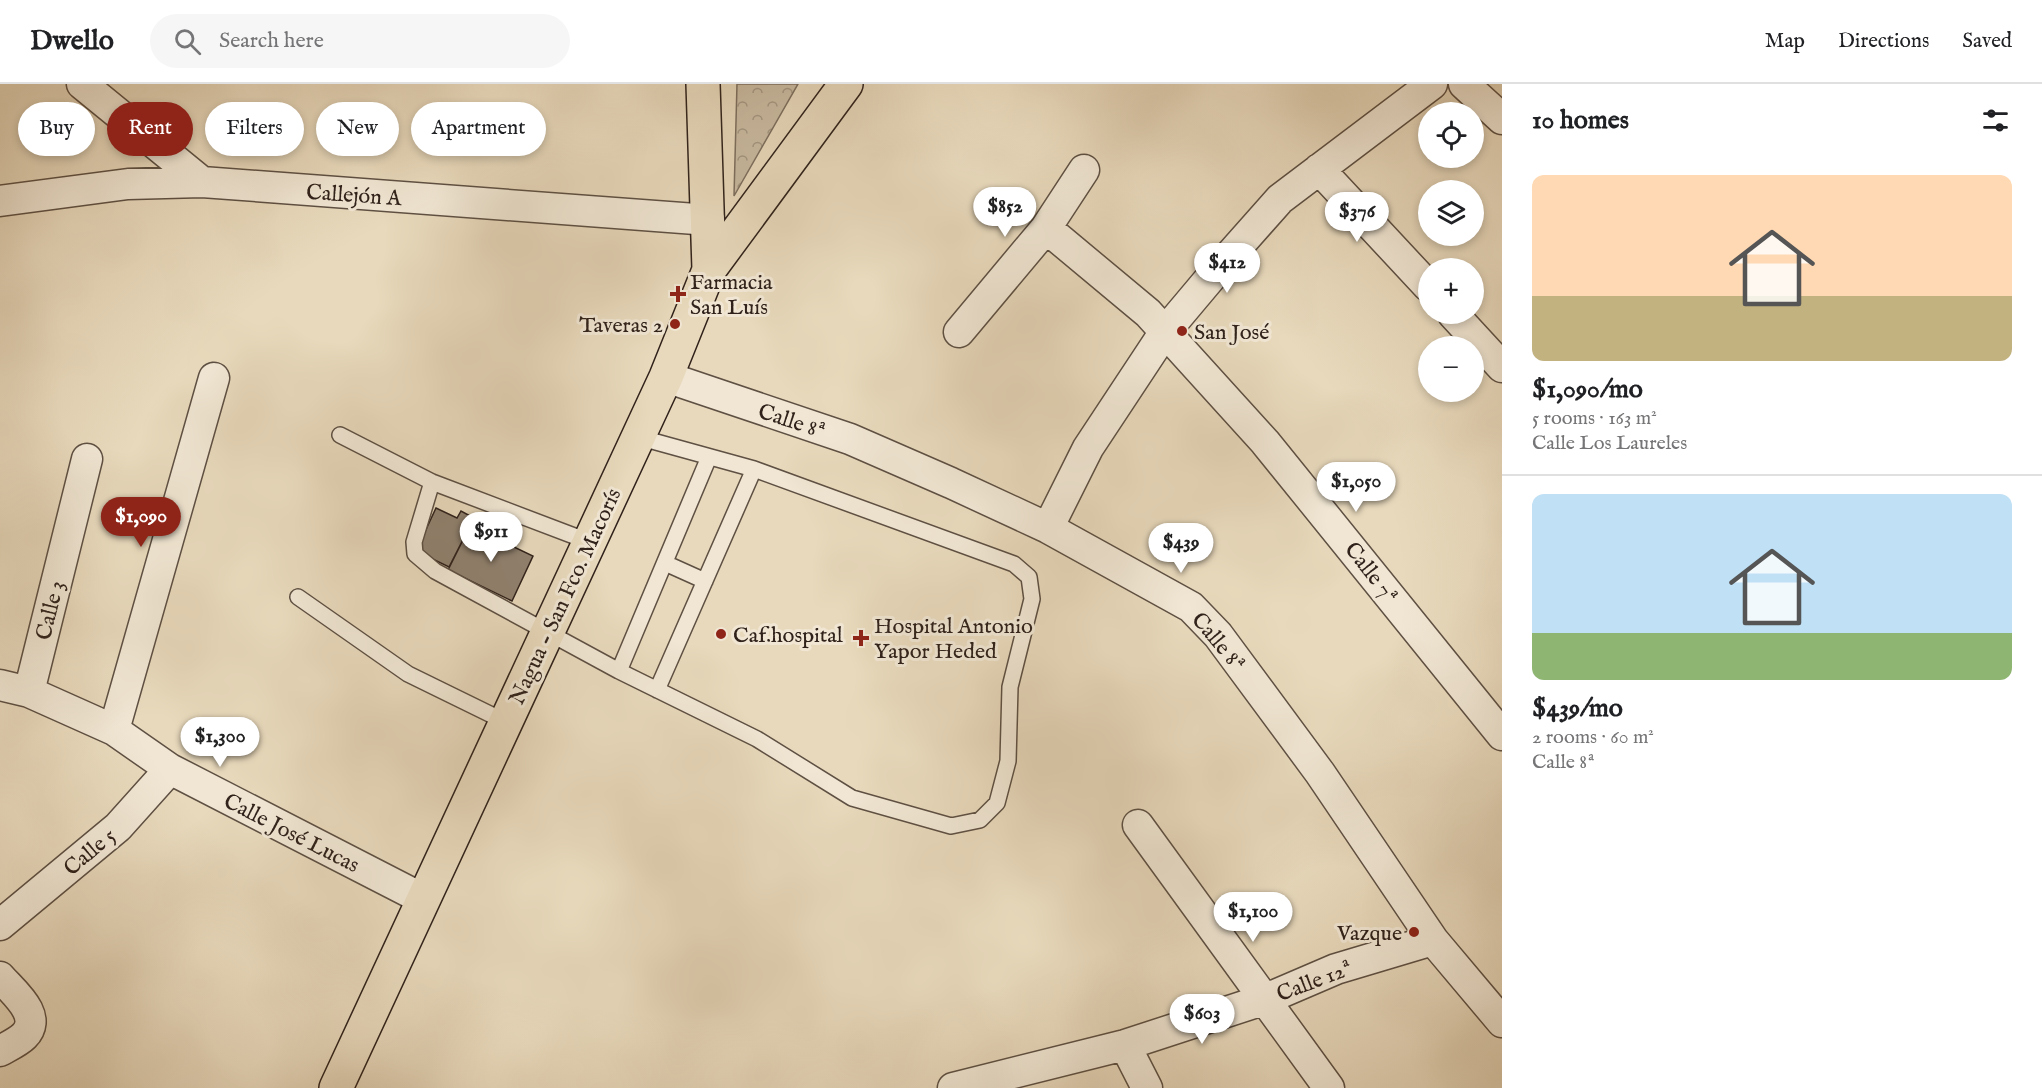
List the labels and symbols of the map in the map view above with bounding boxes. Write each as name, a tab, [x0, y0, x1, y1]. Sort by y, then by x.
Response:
street label: Callejón A	[305, 179, 404, 213]
pin: $852	[969, 187, 1041, 238]
pin: $376	[1321, 192, 1393, 243]
pin: $412	[1191, 243, 1263, 294]
place label: Farmacia San Luís	[690, 269, 773, 322]
marker: Farmacia San Luís	[671, 287, 685, 301]
place label: Taveras 2	[579, 312, 663, 340]
marker: Taveras 2	[668, 317, 682, 331]
place label: San José	[1194, 319, 1269, 347]
marker: San José	[1175, 324, 1189, 338]
street label: Calle 8ª	[754, 398, 829, 446]
pin: $1,050	[1307, 462, 1405, 513]
street label: Nagua - San Fco. Macorís	[503, 484, 628, 710]
pin: $1,090	[92, 497, 190, 548]
pin: $911	[455, 512, 527, 563]
pin: $439	[1145, 523, 1217, 574]
street label: Calle 7ª	[1338, 537, 1403, 610]
street label: Calle 3	[30, 578, 72, 643]
street label: Calle 8ª	[1185, 607, 1250, 678]
place label: Hospital Antonio Yapor Heded	[874, 613, 1033, 666]
place label: Caf.hospital	[733, 622, 843, 650]
marker: Caf.hospital	[714, 627, 728, 641]
marker: Hospital Antonio Yapor Heded	[852, 629, 870, 647]
pin: $1,300	[171, 717, 269, 768]
street label: Calle José Lucas	[218, 788, 364, 880]
street label: Calle 5	[58, 822, 122, 883]
pin: $1,100	[1204, 892, 1302, 943]
place label: Vazque	[1336, 920, 1402, 948]
marker: Vazque	[1407, 925, 1421, 939]
street label: Calle 12ª	[1273, 955, 1357, 1009]
pin: $603	[1166, 994, 1238, 1045]

